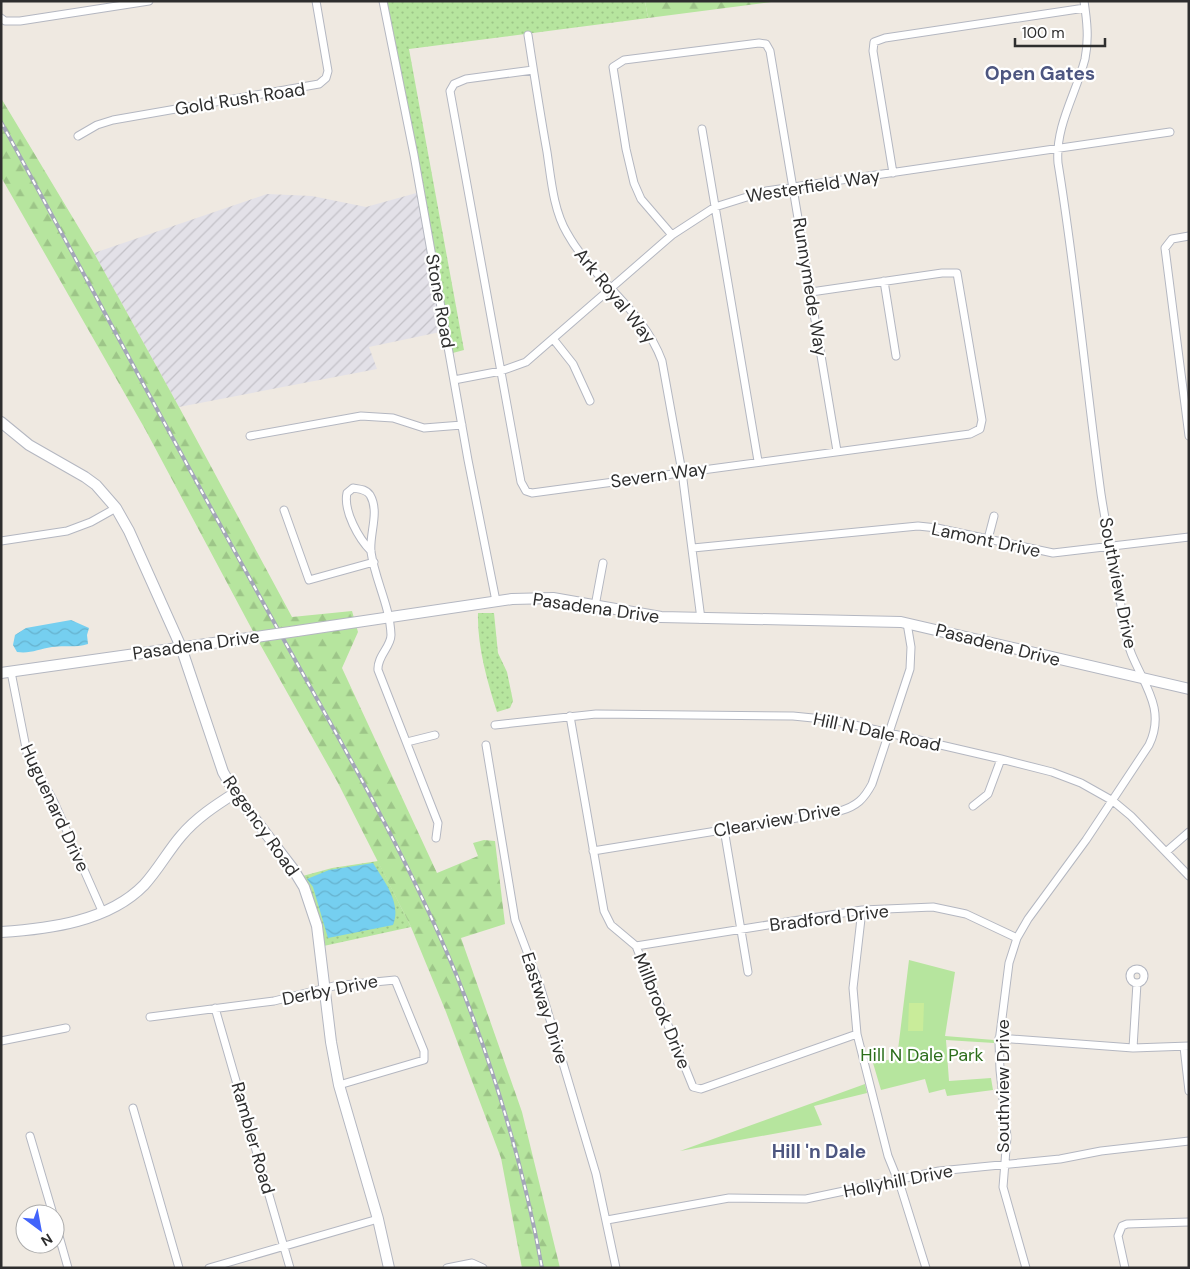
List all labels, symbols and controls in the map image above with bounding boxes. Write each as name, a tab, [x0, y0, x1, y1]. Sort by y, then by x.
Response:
scale bar	[1015, 15, 1105, 47]
text: 100 m	[1022, 23, 1065, 43]
district label: Open Gates	[985, 61, 1095, 86]
street label: Gold Rush Road	[173, 77, 307, 121]
street label: Westerfield Way	[744, 164, 882, 208]
street label: Runnymede Way	[787, 216, 833, 358]
street label: Ark Royal Way	[569, 243, 661, 349]
street label: Stone Road	[420, 252, 460, 350]
street label: Severn Way	[609, 456, 709, 494]
street label: Southview Drive	[1093, 515, 1143, 651]
street label: Lamont Drive	[929, 517, 1043, 563]
street label: Pasadena Drive	[531, 587, 661, 629]
street label: Pasadena Drive	[933, 618, 1063, 672]
street label: Pasadena Drive	[131, 624, 261, 666]
street label: Hill N Dale Road	[811, 707, 943, 757]
street label: Huguenard Drive	[15, 740, 95, 876]
street label: Regency Road	[217, 771, 305, 881]
street label: Clearview Drive	[712, 797, 842, 843]
street label: Bradford Drive	[768, 899, 890, 937]
street label: Eastway Drive	[516, 949, 574, 1067]
street label: Millbrook Drive	[628, 950, 696, 1072]
street label: Derby Drive	[280, 969, 380, 1011]
street label: Southview Drive	[991, 1019, 1015, 1153]
park label: Hill N Dale Park	[860, 1043, 984, 1067]
street label: Rambler Road	[226, 1079, 280, 1197]
district label: Hill 'n Dale	[772, 1139, 866, 1164]
street label: Hollyhill Drive	[841, 1159, 955, 1203]
north arrow	[15, 1204, 65, 1254]
text: N	[38, 1230, 56, 1250]

